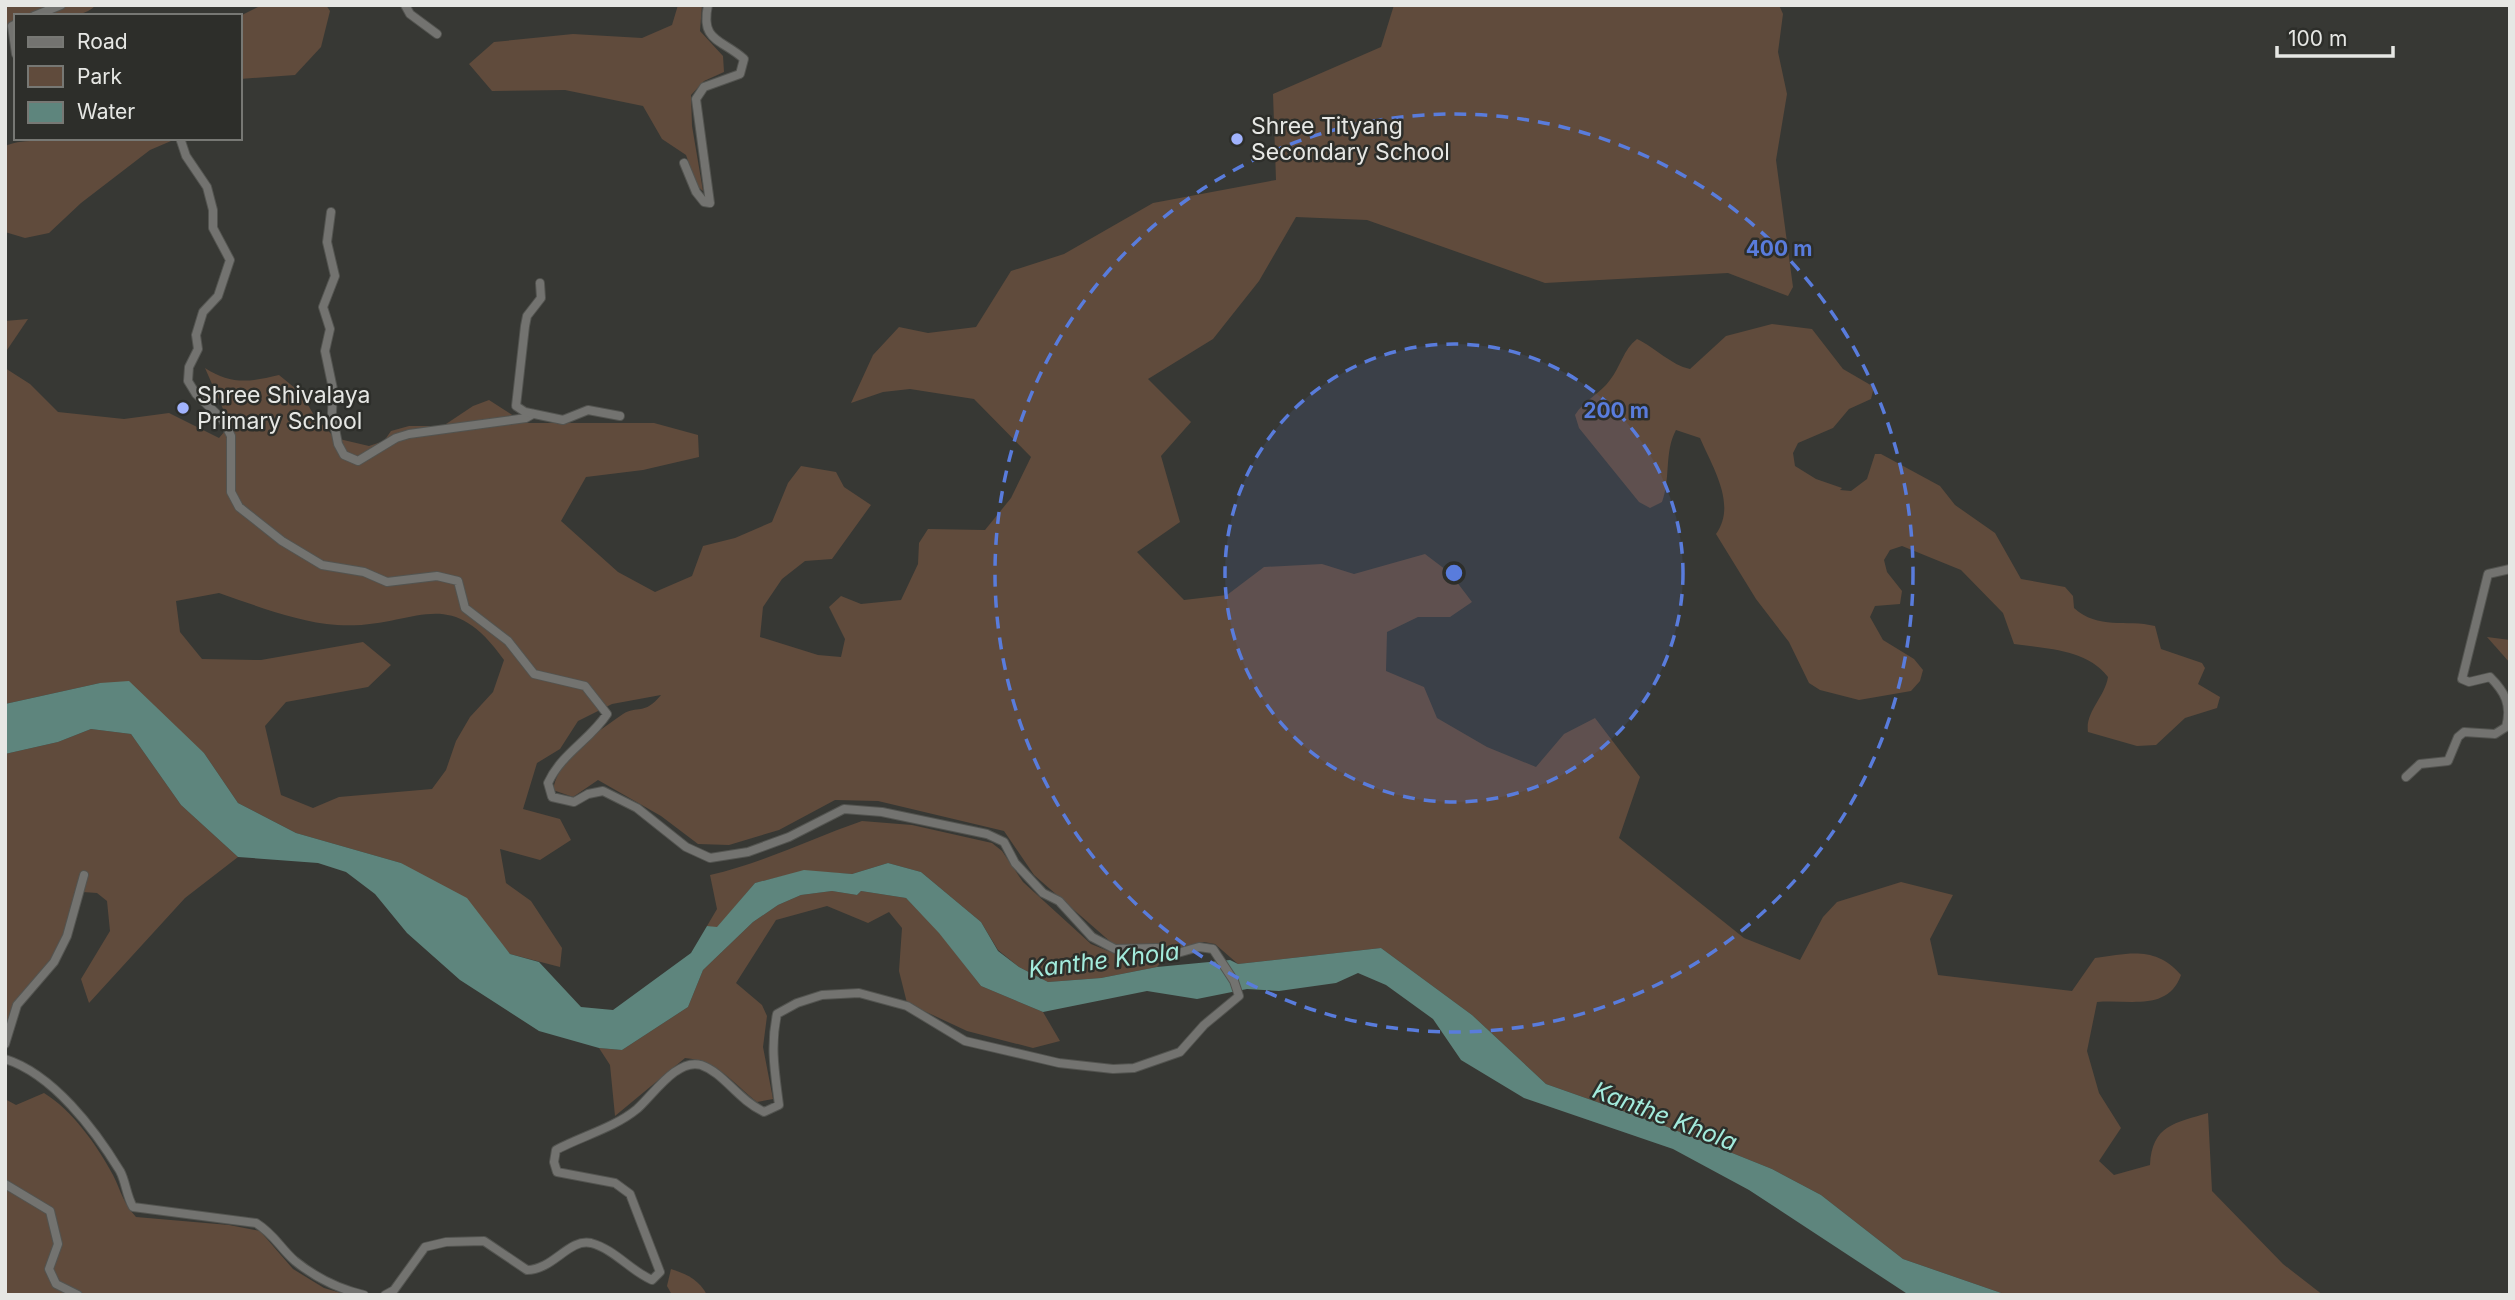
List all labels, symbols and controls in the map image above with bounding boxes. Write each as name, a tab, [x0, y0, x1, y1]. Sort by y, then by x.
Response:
legend	[14, 14, 242, 140]
scale bar	[2277, 14, 2392, 58]
text: 100 m	[2288, 26, 2347, 51]
text: Road	[77, 29, 128, 54]
text: Park	[77, 64, 122, 89]
text: Water	[77, 99, 135, 124]
place label: Shree Tityang Secondary School	[1251, 112, 1450, 166]
marker: Shree Tityang Secondary School	[1229, 131, 1245, 147]
text: 400 m	[1746, 236, 1812, 261]
place label: Shree Shivalaya Primary School	[197, 381, 370, 435]
text: 200 m	[1583, 398, 1649, 423]
marker: Shree Shivalaya Primary School	[175, 400, 191, 416]
centre of rings	[1442, 561, 1466, 585]
water label: Kanthe Khola	[1027, 936, 1181, 984]
water label: Kanthe Khola	[1589, 1075, 1741, 1157]

